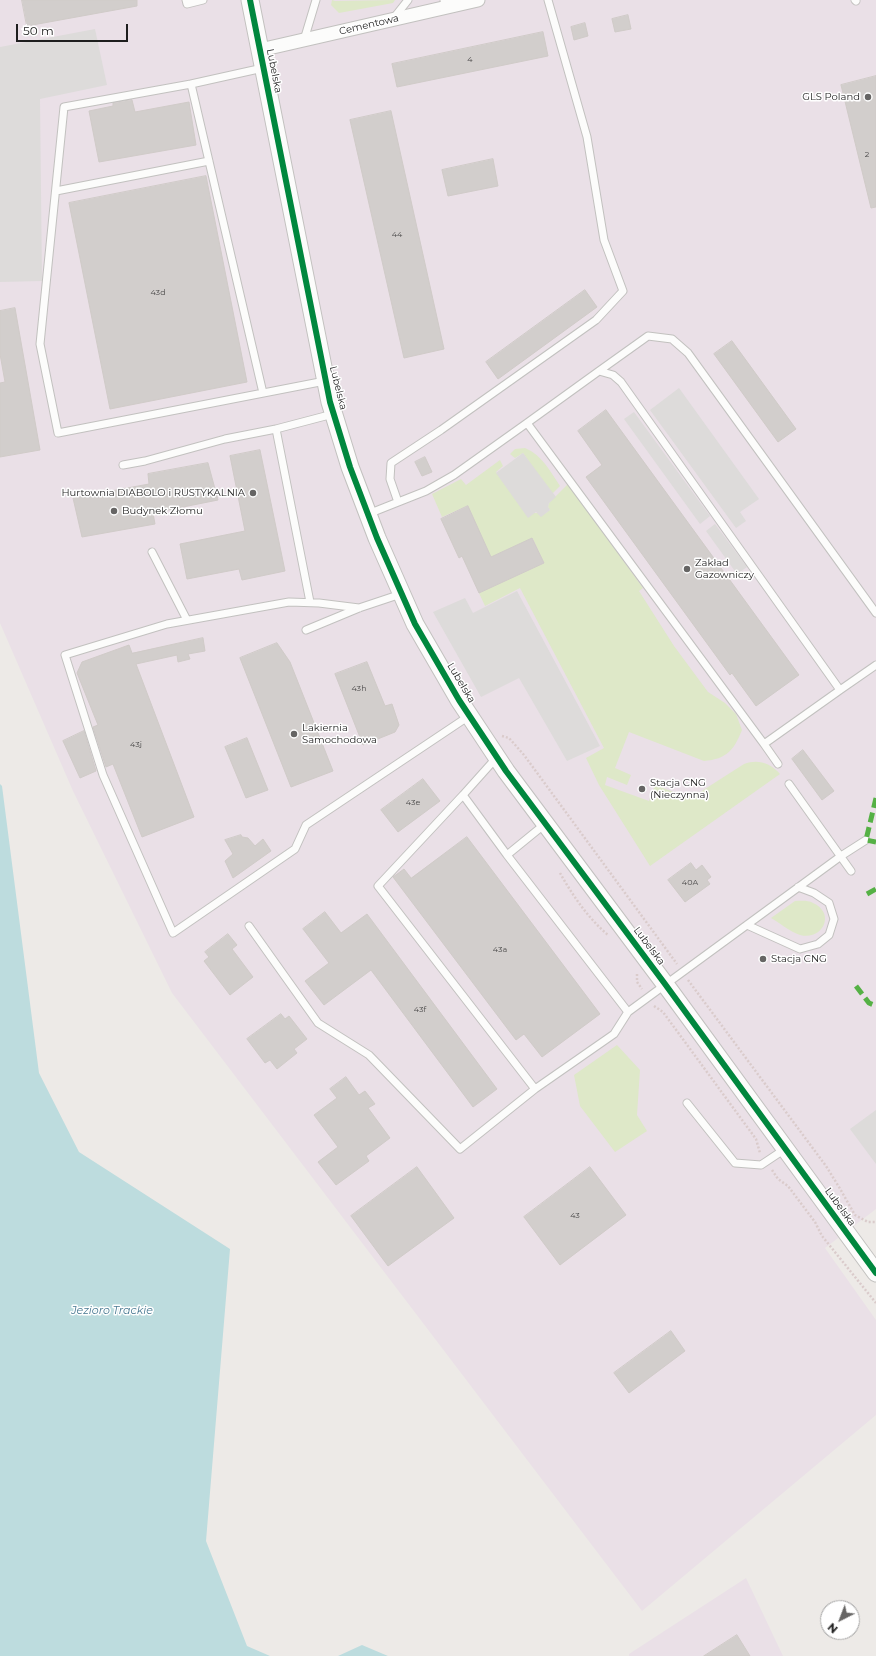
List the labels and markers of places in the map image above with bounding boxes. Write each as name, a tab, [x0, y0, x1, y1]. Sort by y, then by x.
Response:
place label: GLS Poland	[802, 91, 860, 103]
marker: GLS Poland	[863, 92, 873, 102]
place label: Hurtownia DIABOLO i RUSTYKALNIA	[61, 487, 245, 499]
marker: Hurtownia DIABOLO i RUSTYKALNIA	[248, 488, 258, 498]
place label: Budynek Złomu	[122, 505, 203, 517]
marker: Budynek Złomu	[109, 506, 119, 516]
place label: Zakład Gazowniczy	[695, 557, 754, 580]
marker: Zakład Gazowniczy	[682, 564, 692, 574]
place label: Lakiernia Samochodowa	[302, 722, 377, 746]
marker: Lakiernia Samochodowa	[289, 729, 299, 739]
place label: Stacja CNG (Nieczynna)	[650, 777, 709, 800]
marker: Stacja CNG (Nieczynna)	[637, 784, 647, 794]
place label: Stacja CNG	[771, 953, 827, 965]
marker: Stacja CNG	[758, 954, 768, 964]

